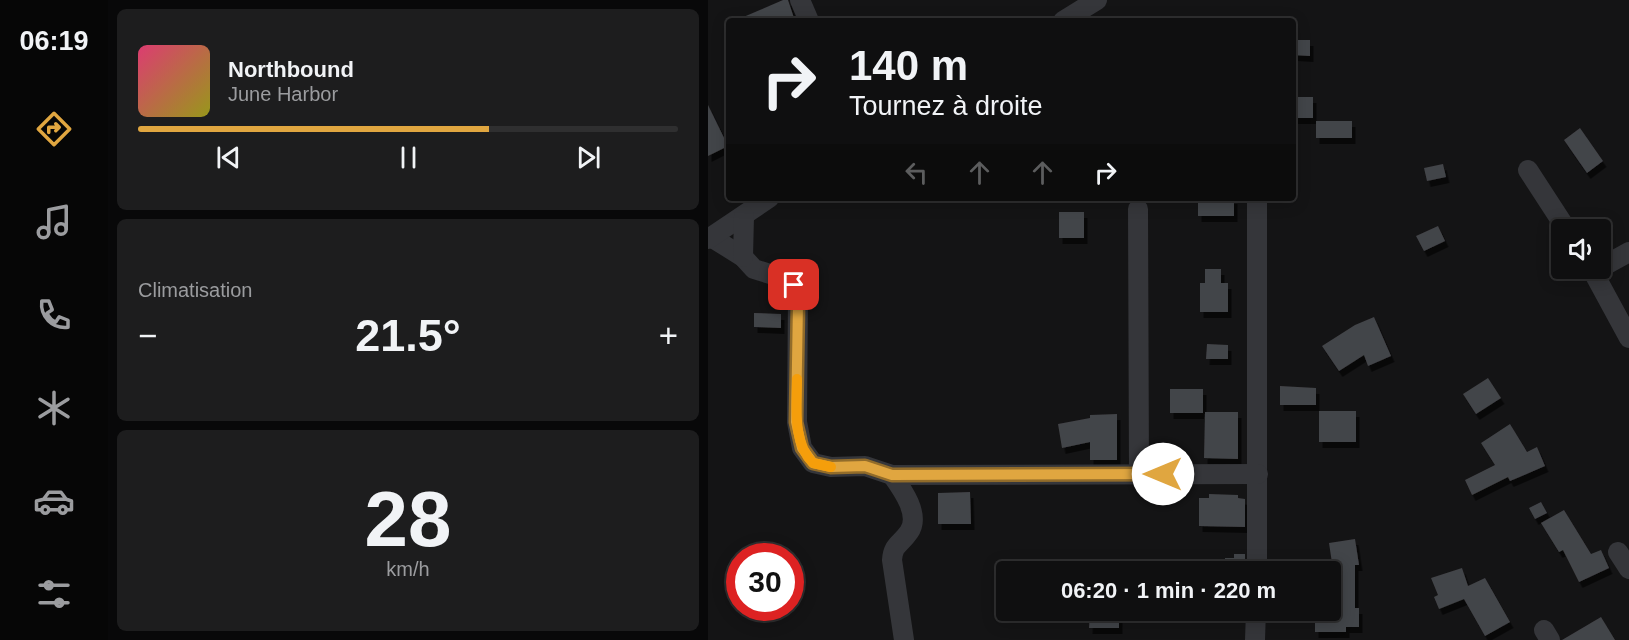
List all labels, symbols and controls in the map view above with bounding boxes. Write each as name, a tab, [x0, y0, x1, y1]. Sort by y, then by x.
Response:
text: 06:19	[19, 26, 89, 56]
icon: right	[750, 42, 828, 120]
text: 140 m	[849, 42, 968, 89]
text: Northbound	[228, 57, 354, 82]
text: June Harbor	[228, 83, 338, 105]
text: Tournez à droite	[849, 91, 1043, 121]
icon: directions	[33, 108, 75, 150]
icon: previous	[212, 141, 245, 174]
icon: pause	[392, 141, 425, 174]
icon: next	[572, 141, 605, 174]
icon: left	[900, 156, 933, 189]
icon: ahead	[963, 156, 996, 189]
icon: ahead	[1026, 156, 1059, 189]
icon: right	[1089, 156, 1122, 189]
icon: music	[33, 201, 75, 243]
map controls	[1551, 219, 1611, 279]
button: sound	[1551, 219, 1611, 279]
pin	[768, 259, 819, 310]
icon: arrive	[777, 268, 810, 301]
text: Climatisation	[138, 279, 252, 301]
icon: phone	[33, 294, 75, 336]
text: 21.5°	[355, 310, 461, 361]
text: −	[138, 317, 157, 354]
text: +	[659, 317, 678, 354]
icon: climate	[33, 387, 75, 429]
position arrow	[1131, 442, 1195, 506]
text: 28	[365, 475, 451, 563]
icon: car	[33, 480, 75, 522]
speed limit sign: 30	[726, 543, 804, 621]
text: km/h	[386, 558, 430, 580]
icon: filters	[33, 573, 75, 615]
text: 06:20 · 1 min · 220 m	[1061, 578, 1276, 603]

